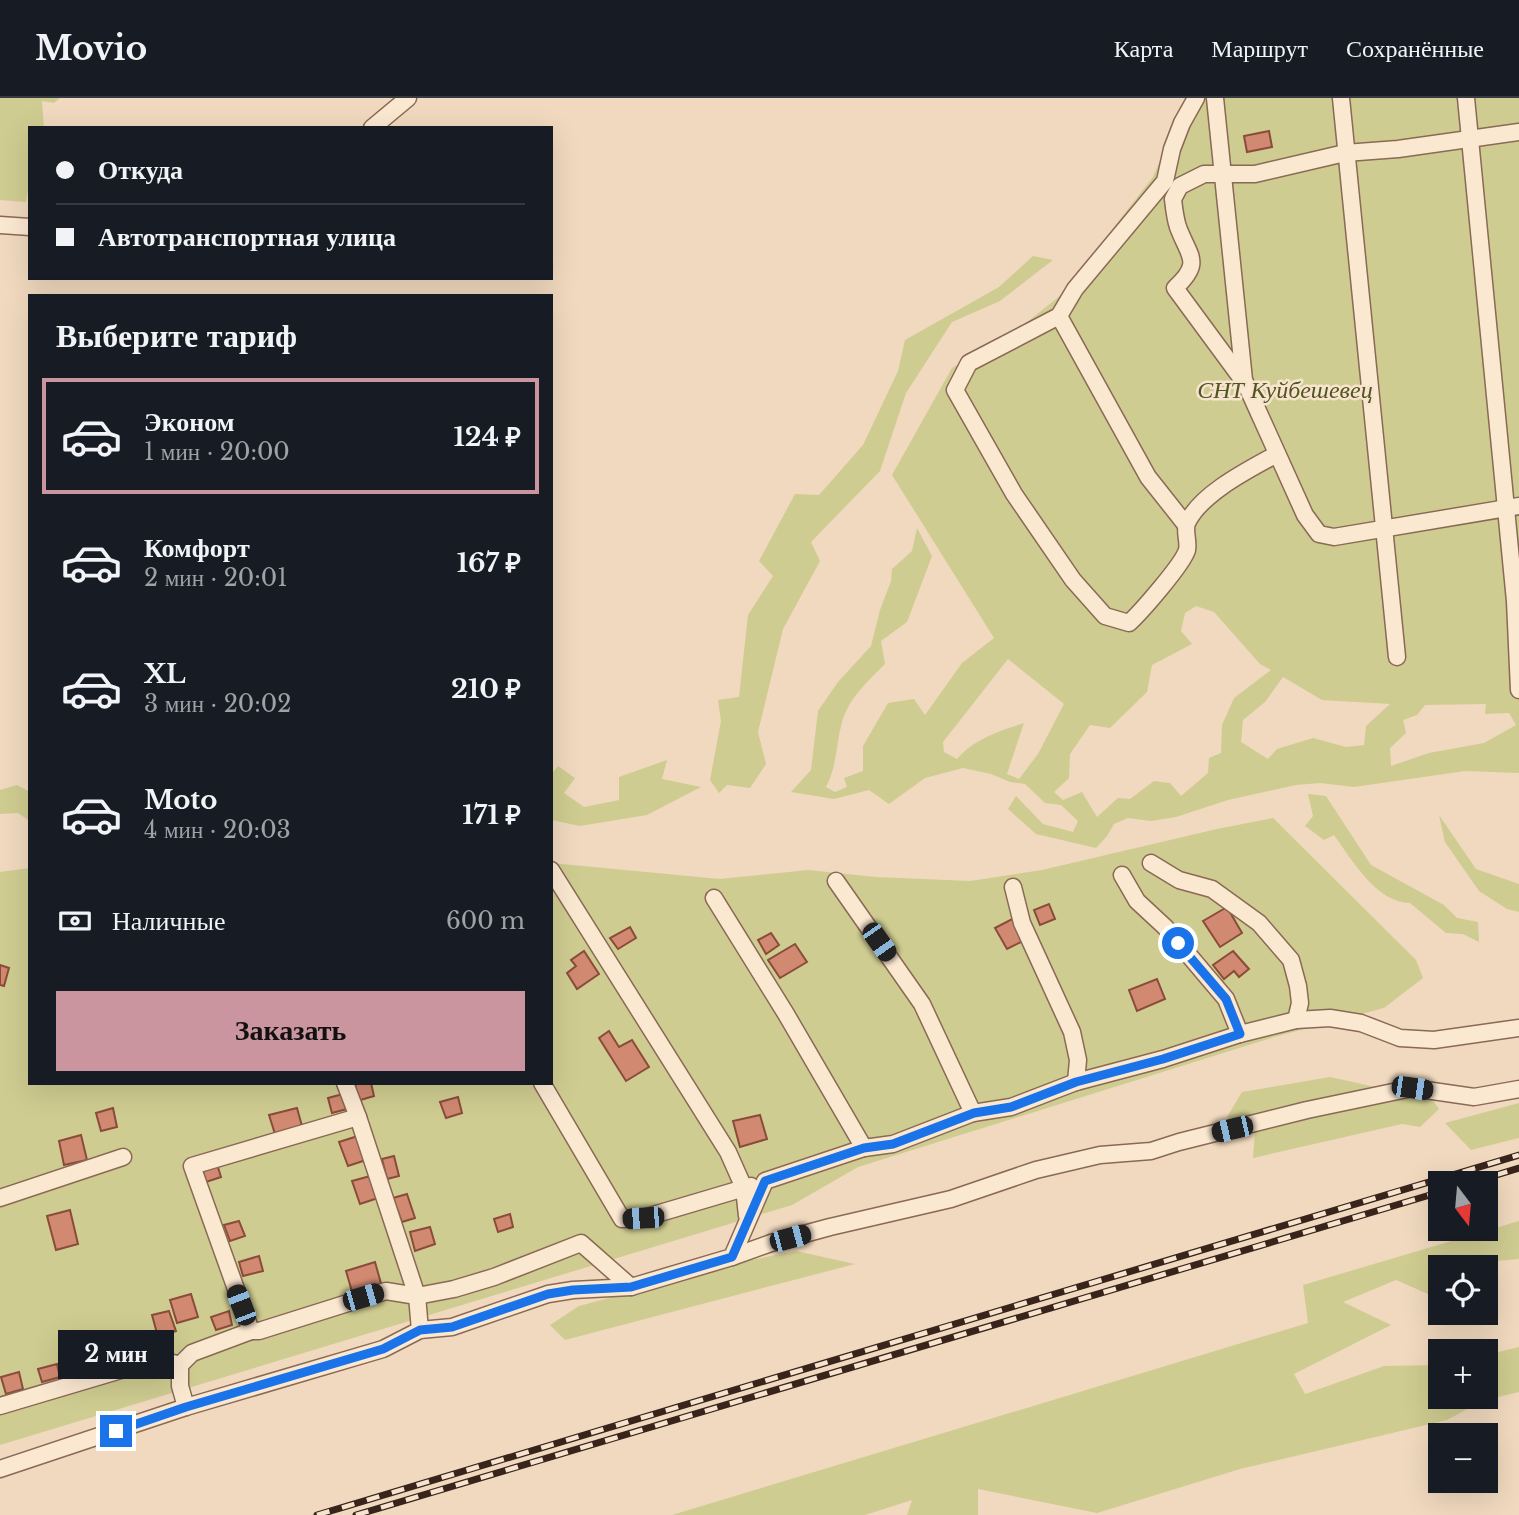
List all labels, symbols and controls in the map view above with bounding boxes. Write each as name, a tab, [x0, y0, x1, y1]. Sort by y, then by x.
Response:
text: Movio	[35, 28, 147, 69]
text: Карта	[1114, 34, 1173, 63]
text: Маршрут	[1211, 34, 1308, 63]
text: Сохранённые	[1346, 34, 1484, 63]
text: Откуда	[98, 154, 183, 186]
text: Автотранспортная улица	[98, 221, 396, 253]
text: Выберите тариф	[56, 316, 297, 356]
park label: СНТ Куйбешевец	[1197, 375, 1373, 404]
icon: car	[60, 405, 123, 468]
text: Эконом	[144, 406, 234, 438]
text: 124 ₽	[453, 421, 521, 453]
text: 1 мин · 20:00	[144, 438, 290, 466]
icon: car	[60, 531, 123, 594]
text: Комфорт	[144, 532, 250, 564]
text: 167 ₽	[457, 547, 521, 579]
text: 2 мин · 20:01	[144, 564, 288, 592]
icon: car	[60, 657, 123, 720]
text: XL	[144, 658, 186, 690]
text: 210 ₽	[451, 673, 521, 705]
text: 3 мин · 20:02	[144, 690, 291, 718]
icon: car	[60, 783, 123, 846]
text: Moto	[144, 784, 217, 816]
text: 171 ₽	[462, 799, 521, 831]
text: 4 мин · 20:03	[144, 816, 291, 844]
icon: cash	[56, 902, 94, 940]
text: Наличные	[112, 905, 225, 937]
text: 600 m	[446, 907, 525, 935]
car	[859, 919, 900, 965]
route start	[1162, 927, 1194, 959]
button: Заказать	[56, 991, 525, 1071]
car	[1390, 1075, 1435, 1101]
car	[1210, 1114, 1255, 1144]
north arrow	[1428, 1171, 1498, 1241]
map controls	[1428, 1171, 1498, 1493]
car	[622, 1206, 665, 1230]
car	[767, 1222, 814, 1254]
button: locate	[1428, 1255, 1498, 1325]
car	[340, 1281, 387, 1313]
car	[224, 1282, 259, 1328]
callout: 2 мин	[58, 1330, 174, 1378]
button: +	[1428, 1339, 1498, 1409]
text: 2 мин	[84, 1340, 148, 1368]
route end	[100, 1415, 132, 1447]
button: −	[1428, 1423, 1498, 1493]

